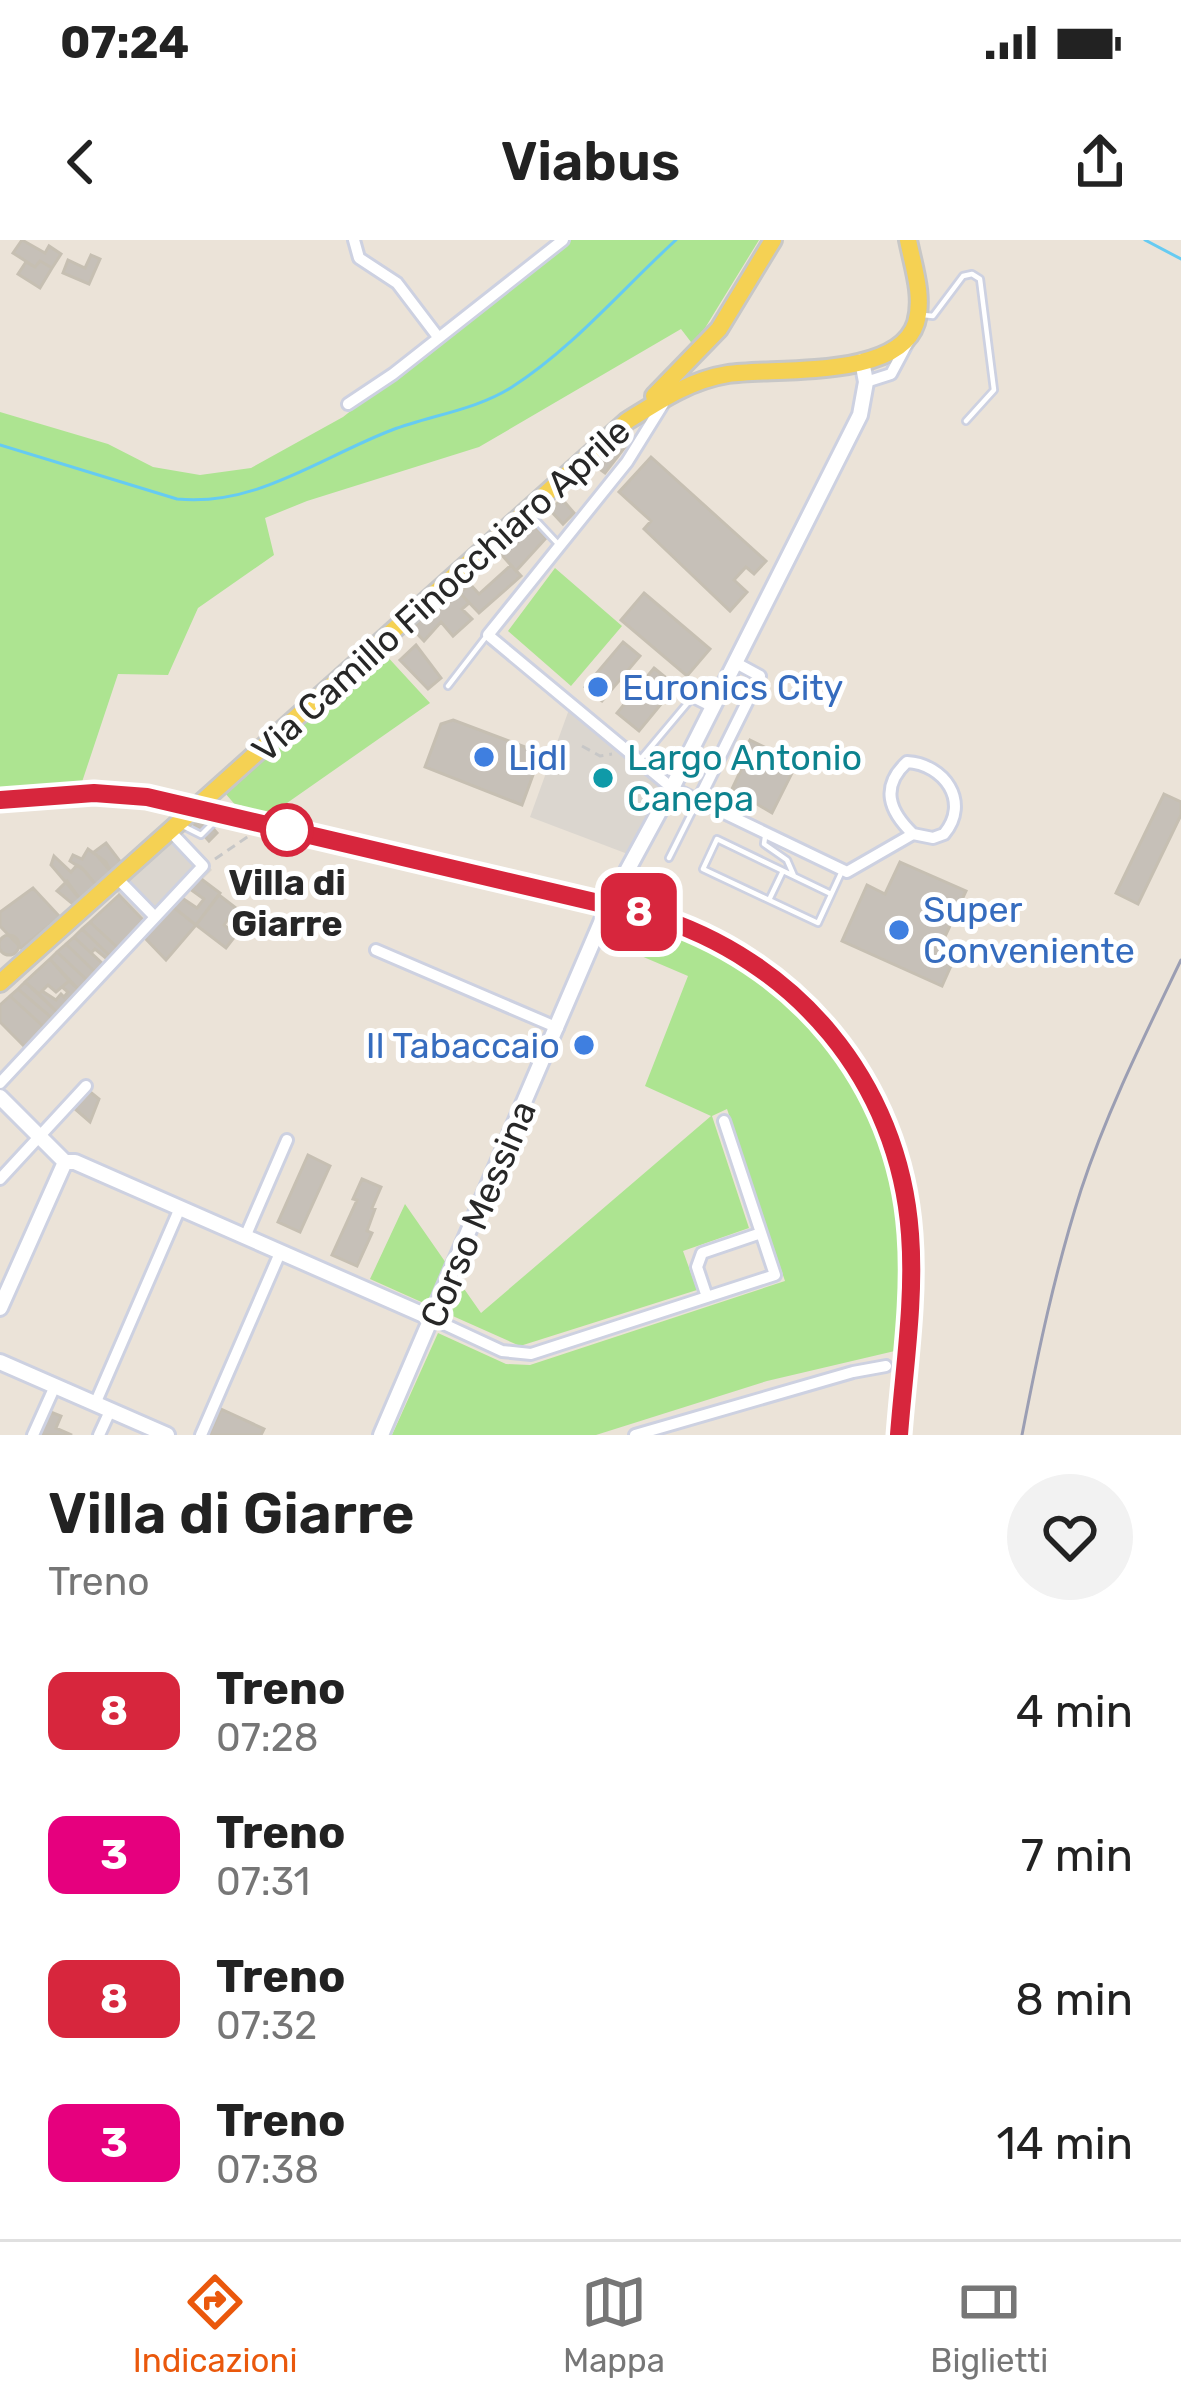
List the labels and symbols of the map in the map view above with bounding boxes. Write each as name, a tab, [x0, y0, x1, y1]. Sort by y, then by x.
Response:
street label: Via Camillo Finocchiaro Aprile	[243, 409, 639, 771]
place label: Euronics City	[622, 666, 844, 709]
marker: Euronics City	[585, 674, 611, 700]
place label: Lidl	[508, 736, 567, 779]
place label: Largo Antonio Canepa	[627, 736, 862, 820]
marker: Lidl	[471, 744, 497, 770]
marker: Largo Antonio Canepa	[590, 765, 616, 791]
marker: Villa di Giarre	[262, 805, 312, 855]
place label: Villa di Giarre	[228, 861, 346, 945]
line badge: 8	[600, 873, 678, 951]
place label: Super Conveniente	[923, 888, 1135, 972]
marker: Super Conveniente	[886, 917, 912, 943]
place label: Il Tabaccaio	[366, 1024, 560, 1067]
marker: Il Tabaccaio	[571, 1032, 597, 1058]
street label: Corso Messina	[411, 1094, 545, 1334]

